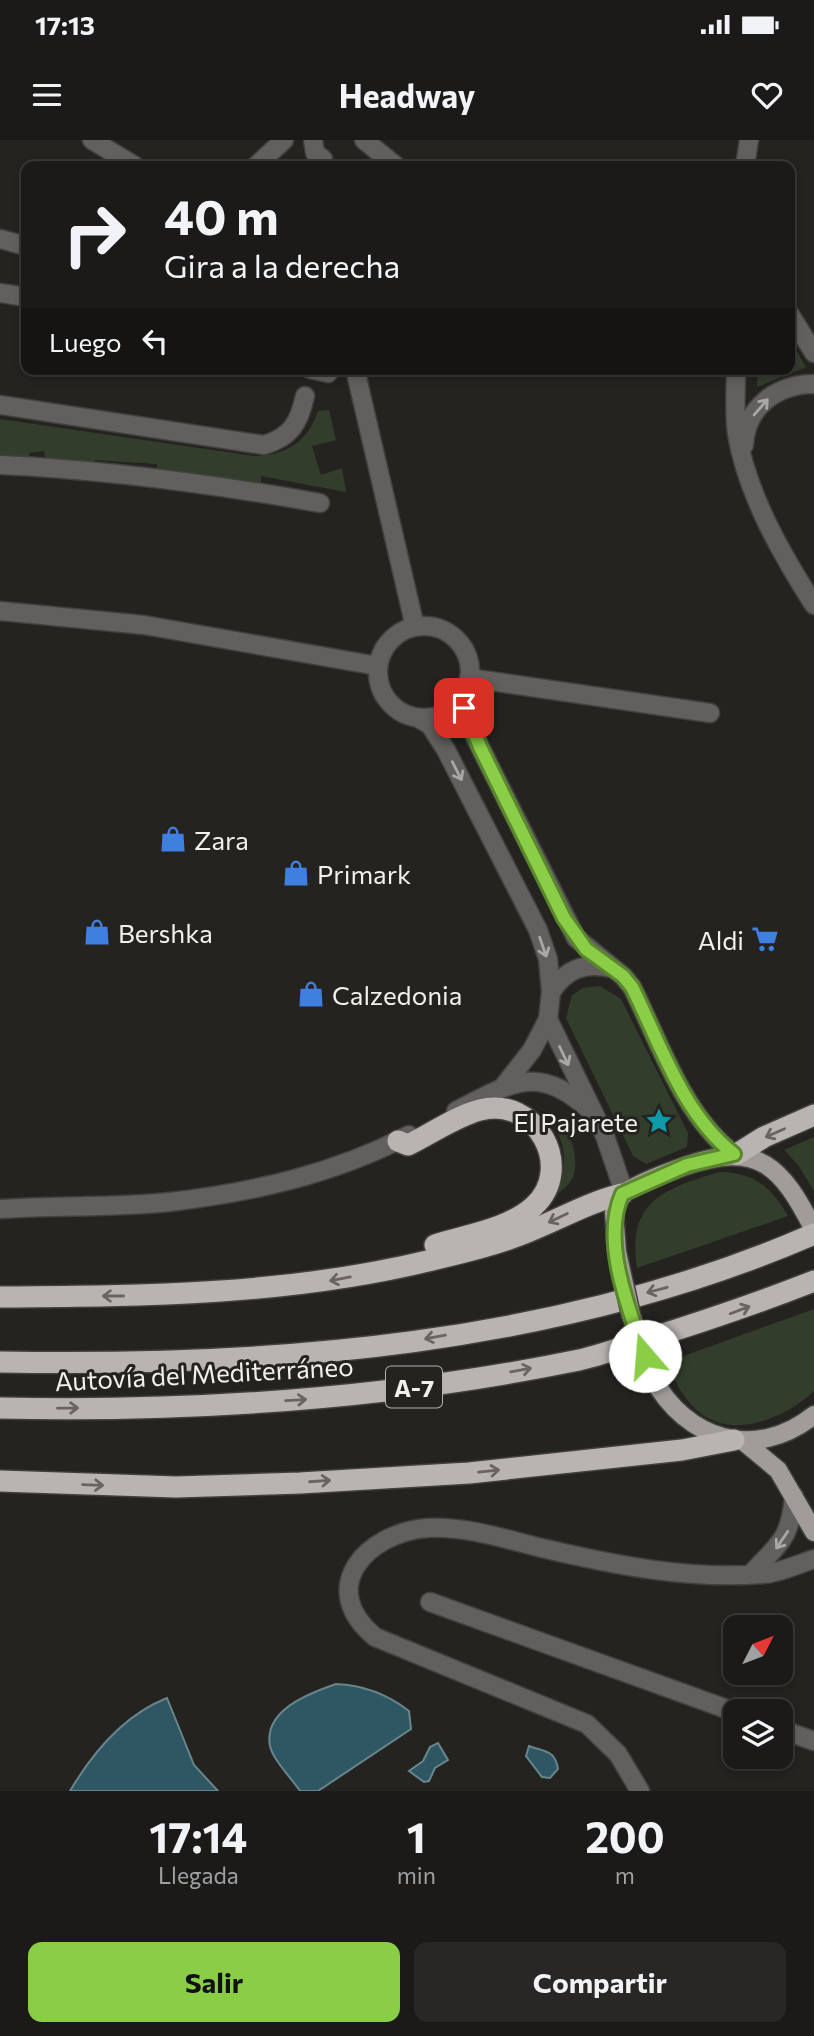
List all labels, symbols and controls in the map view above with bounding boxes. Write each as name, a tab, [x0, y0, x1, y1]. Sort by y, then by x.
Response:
text: 17:13	[35, 9, 95, 40]
text: Headway	[339, 75, 475, 115]
icon: menu	[28, 76, 66, 114]
icon: heart	[748, 76, 786, 114]
text: 40 m	[164, 185, 279, 245]
icon: right	[49, 189, 140, 280]
text: Gira a la derecha	[164, 245, 400, 285]
icon: left	[136, 322, 174, 360]
text: Luego	[49, 326, 122, 357]
one-way arrow	[753, 398, 769, 416]
pin	[434, 678, 494, 738]
icon: arrive	[445, 689, 483, 727]
one-way arrow	[450, 761, 464, 781]
shop icon: Zara	[158, 824, 188, 854]
place label: Zara	[194, 824, 249, 855]
shop icon: Primark	[281, 858, 311, 888]
place label: Primark	[317, 858, 411, 889]
shop icon: Bershka	[82, 917, 112, 947]
place label: Bershka	[118, 917, 213, 948]
place label: Aldi	[698, 924, 744, 955]
supermarket icon: Aldi	[750, 924, 780, 954]
one-way arrow	[538, 935, 550, 957]
shop icon: Calzedonia	[296, 979, 326, 1009]
place label: Calzedonia	[332, 979, 462, 1010]
one-way arrow	[558, 1045, 571, 1066]
place label: El Pajarete	[513, 1106, 638, 1137]
place icon: El Pajarete	[644, 1106, 674, 1136]
one-way arrow	[764, 1127, 785, 1140]
one-way arrow	[548, 1212, 569, 1226]
one-way arrow	[329, 1273, 352, 1286]
one-way arrow	[647, 1284, 669, 1297]
one-way arrow	[102, 1290, 125, 1303]
one-way arrow	[728, 1302, 750, 1315]
position arrow	[608, 1319, 682, 1393]
one-way arrow	[424, 1331, 447, 1344]
street label: Autovía del Mediterráneo	[54, 1350, 354, 1396]
one-way arrow	[509, 1363, 532, 1376]
road number: A-7	[386, 1366, 442, 1408]
one-way arrow	[284, 1393, 306, 1406]
one-way arrow	[56, 1402, 79, 1415]
one-way arrow	[477, 1464, 500, 1477]
one-way arrow	[308, 1474, 331, 1487]
one-way arrow	[81, 1478, 104, 1491]
one-way arrow	[775, 1530, 789, 1549]
north arrow	[723, 1615, 793, 1685]
map controls	[723, 1615, 793, 1769]
button: layers	[723, 1699, 793, 1769]
text: 17:14	[149, 1810, 247, 1862]
text: 1	[407, 1810, 426, 1862]
text: 200	[585, 1810, 665, 1862]
text: Llegada	[158, 1861, 239, 1889]
text: min	[397, 1861, 436, 1889]
text: m	[615, 1861, 635, 1889]
button: Salir	[28, 1942, 400, 2022]
button: Compartir	[414, 1942, 786, 2022]

